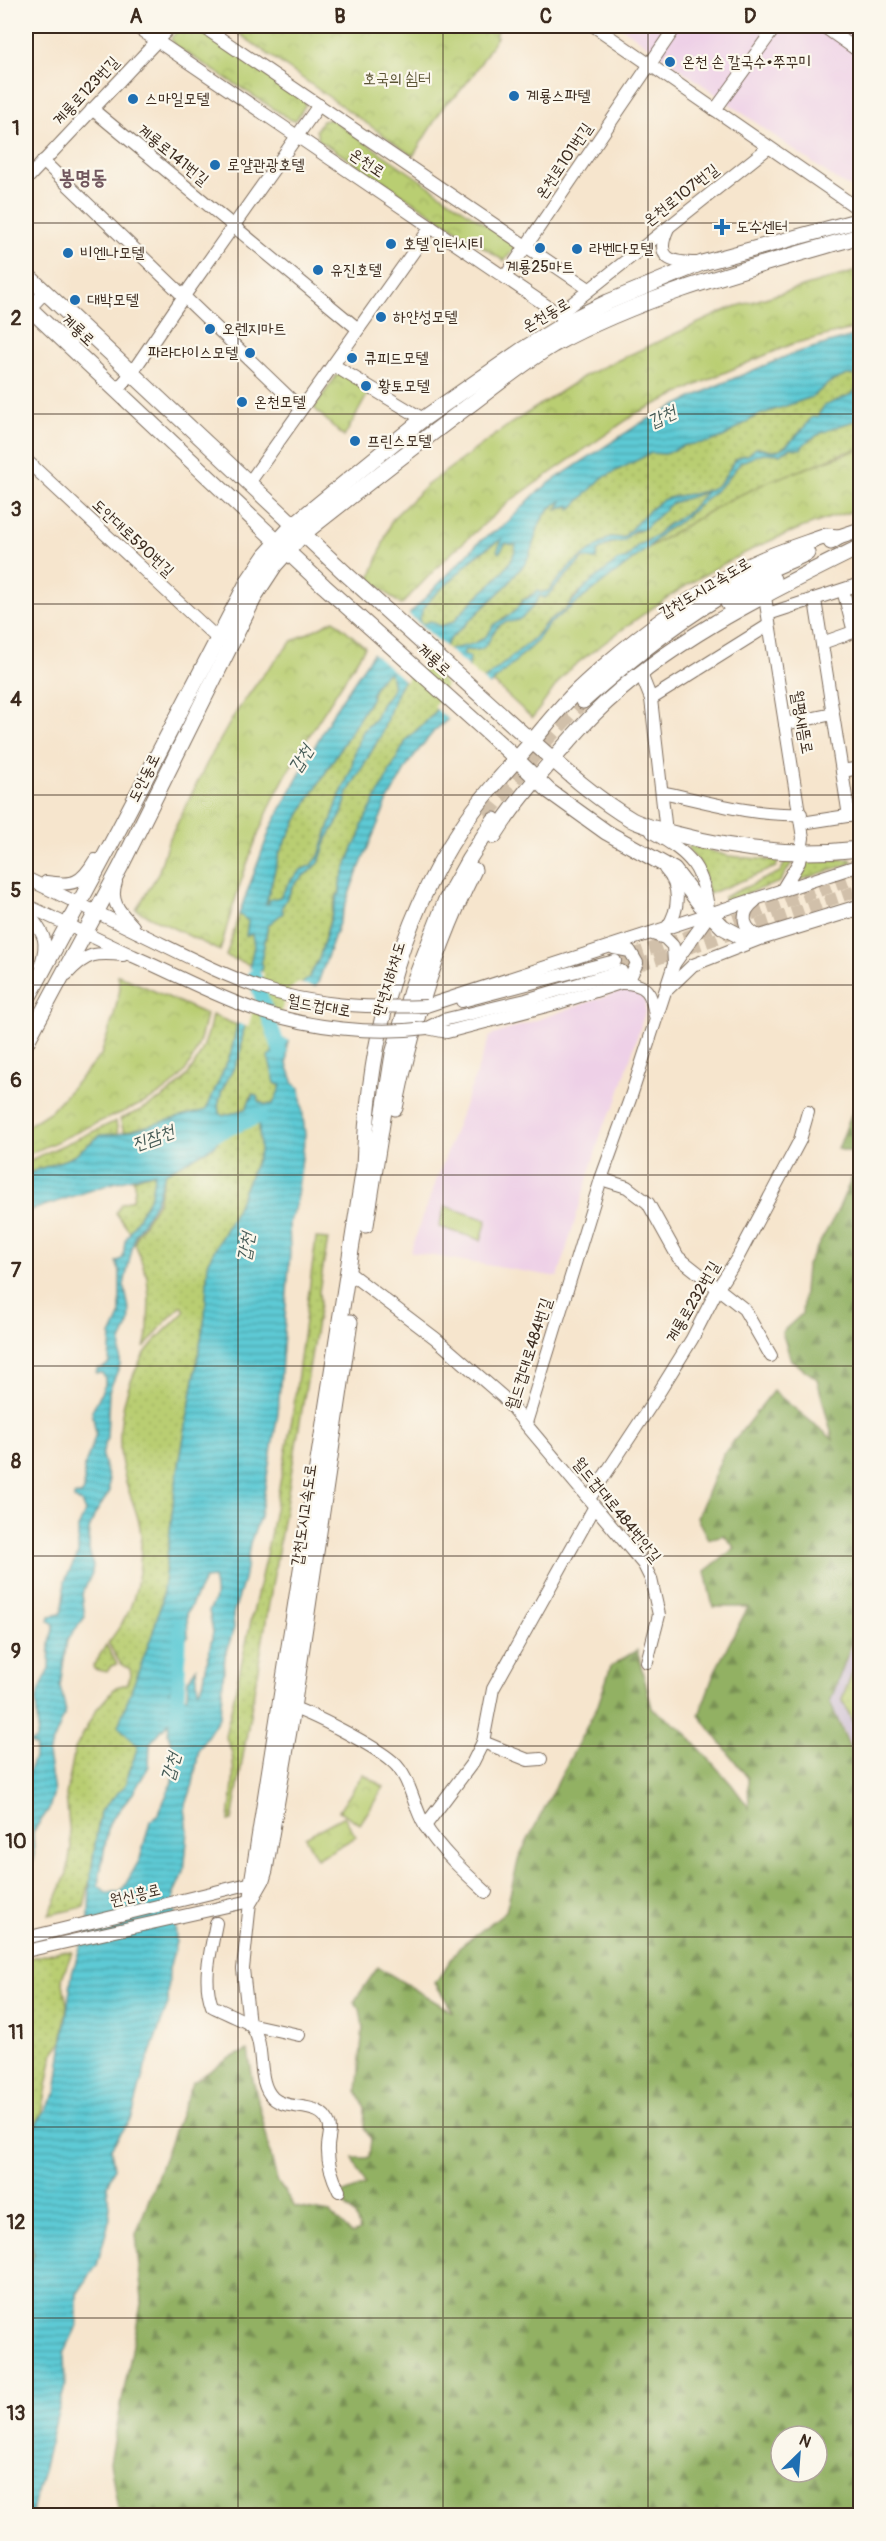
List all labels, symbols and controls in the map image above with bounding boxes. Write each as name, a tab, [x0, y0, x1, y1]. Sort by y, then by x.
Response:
text: A	[130, 4, 143, 29]
text: B	[334, 4, 346, 29]
text: C	[540, 4, 552, 29]
text: D	[744, 4, 757, 29]
street label: 계룡로123번길	[49, 52, 123, 130]
place label: 온천 손 칼국수•쭈꾸미	[682, 52, 811, 72]
marker: 온천 손 칼국수•쭈꾸미	[663, 55, 677, 69]
park label: 호국의 쉼터	[363, 69, 431, 89]
place label: 계룡스파텔	[526, 86, 591, 106]
place label: 스마일모텔	[145, 89, 210, 109]
marker: 계룡스파텔	[507, 89, 521, 103]
marker: 스마일모텔	[126, 92, 140, 106]
text: 1	[12, 116, 20, 141]
street label: 온천로101번길	[531, 119, 597, 203]
street label: 계룡로141번길	[133, 120, 213, 190]
street label: 온천로	[345, 144, 389, 182]
place label: 로얄관광호텔	[227, 155, 304, 175]
marker: 로얄관광호텔	[208, 158, 222, 172]
street label: 온천로107번길	[639, 159, 723, 231]
district label: 봉명동	[59, 165, 107, 190]
place label: 도수센터	[736, 217, 788, 237]
marker: 도수센터	[713, 218, 731, 236]
place label: 호텔 인터시티	[403, 234, 484, 254]
marker: 호텔 인터시티	[384, 237, 398, 251]
place label: 라벤다모텔	[589, 239, 654, 259]
marker: 계룡25마트	[533, 241, 547, 255]
marker: 라벤다모텔	[570, 242, 584, 256]
place label: 비엔나모텔	[80, 243, 145, 263]
marker: 비엔나모텔	[61, 246, 75, 260]
place label: 계룡25마트	[505, 257, 575, 277]
place label: 유진호텔	[330, 260, 382, 280]
marker: 유진호텔	[311, 263, 325, 277]
place label: 대박모텔	[87, 290, 139, 310]
marker: 대박모텔	[68, 293, 82, 307]
street label: 온천동로	[519, 293, 573, 337]
text: 2	[10, 306, 22, 331]
place label: 하얀성모텔	[393, 307, 458, 327]
street label: 계룡로	[57, 310, 99, 350]
marker: 하얀성모텔	[374, 310, 388, 324]
place label: 오렌지마트	[222, 319, 286, 339]
marker: 오렌지마트	[203, 322, 217, 336]
place label: 파라다이스모텔	[148, 343, 238, 363]
marker: 파라다이스모텔	[243, 346, 257, 360]
place label: 큐피드모텔	[364, 348, 429, 368]
marker: 큐피드모텔	[345, 351, 359, 365]
place label: 황토모텔	[378, 376, 430, 396]
marker: 황토모텔	[359, 379, 373, 393]
place label: 온천모텔	[254, 392, 306, 412]
marker: 온천모텔	[235, 395, 249, 409]
water label: 갑천	[644, 400, 681, 434]
place label: 프린스모텔	[367, 431, 432, 451]
marker: 프린스모텔	[348, 434, 362, 448]
street label: 도안대로590번길	[88, 495, 178, 581]
text: 3	[10, 497, 22, 522]
street label: 갑천도시고속도로	[656, 553, 754, 623]
street label: 계룡로	[413, 640, 455, 680]
text: 4	[10, 687, 22, 712]
street label: 월평새뜸로	[787, 689, 817, 755]
water label: 갑천	[284, 739, 319, 777]
street label: 도안동로	[124, 750, 164, 806]
text: 5	[11, 878, 22, 903]
street label: 만년지하차도	[368, 939, 410, 1019]
street label: 월드컵대로	[286, 991, 352, 1021]
text: 6	[10, 1068, 22, 1093]
water label: 진잠천	[129, 1119, 179, 1156]
water label: 갑천	[232, 1229, 260, 1263]
text: 7	[11, 1258, 22, 1283]
street label: 계룡로232번길	[662, 1258, 724, 1346]
street label: 월드컵대로484번길	[501, 1295, 557, 1413]
text: 8	[11, 1449, 21, 1474]
street label: 월드컵대로484번안길	[568, 1453, 666, 1567]
street label: 갑천도시고속도로	[287, 1463, 321, 1567]
text: 9	[11, 1639, 21, 1664]
water label: 갑천	[156, 1748, 186, 1784]
text: 10	[5, 1829, 27, 1854]
street label: 원신흥로	[108, 1879, 162, 1911]
text: 11	[8, 2020, 24, 2045]
text: 12	[7, 2210, 26, 2235]
text: 13	[7, 2401, 25, 2426]
north arrow	[769, 2424, 829, 2484]
text: N	[796, 2430, 814, 2453]

